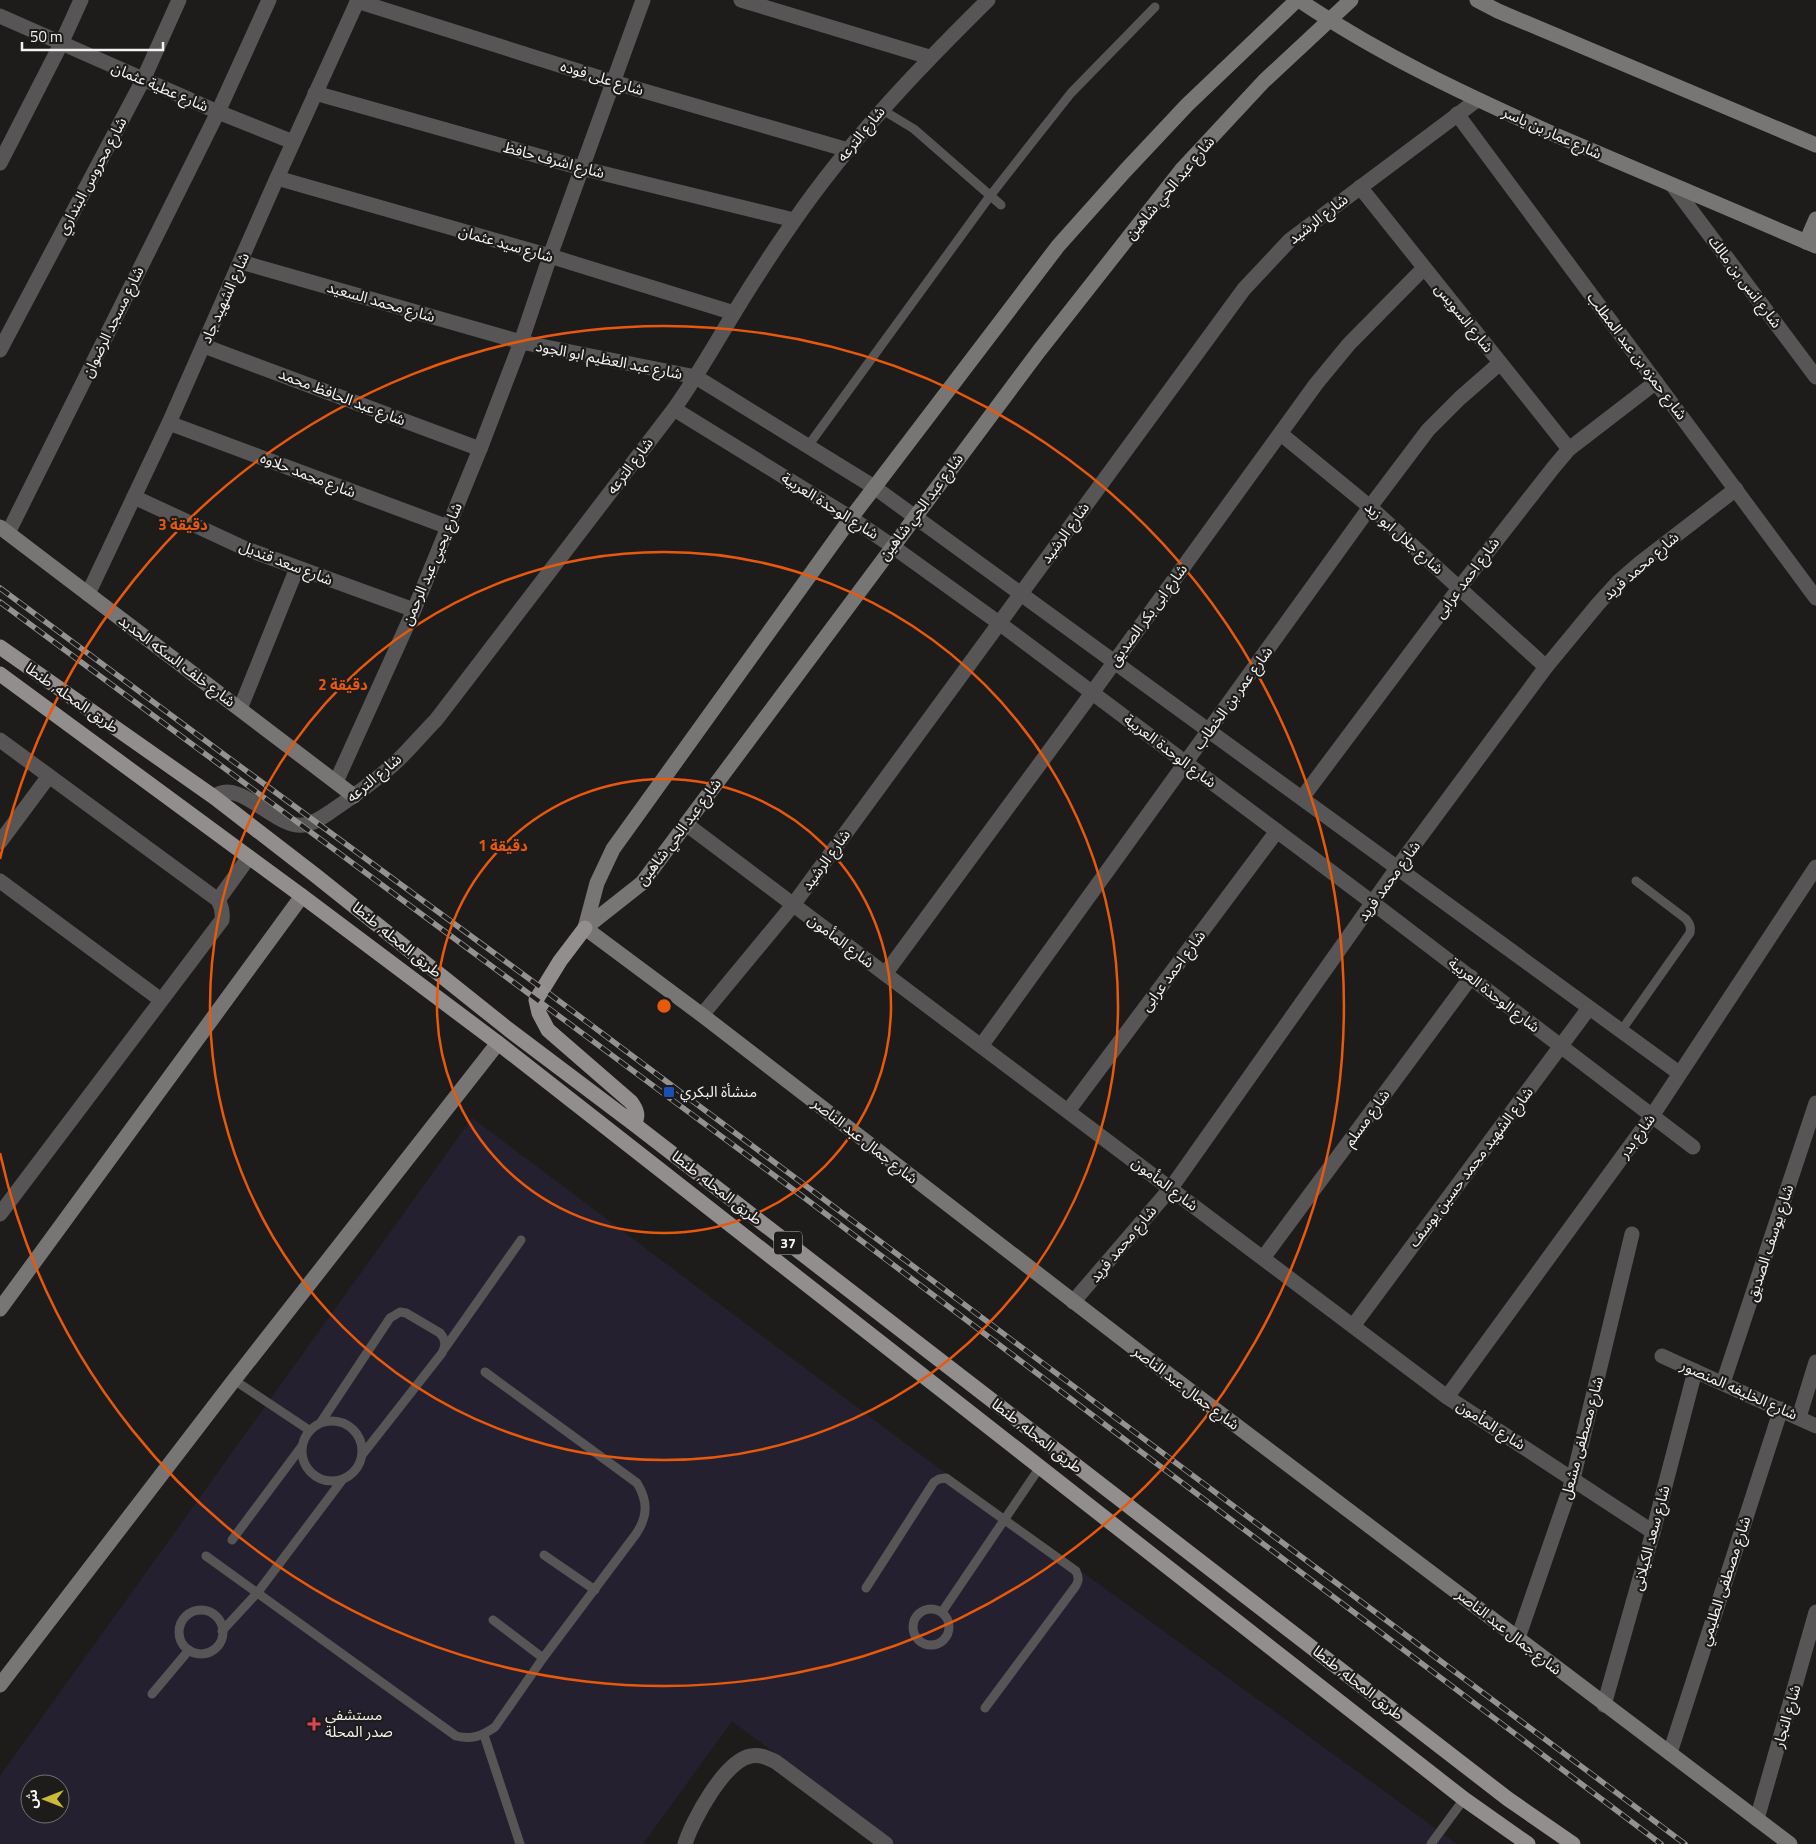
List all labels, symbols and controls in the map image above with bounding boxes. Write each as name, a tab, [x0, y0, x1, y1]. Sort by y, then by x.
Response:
scale bar	[22, 20, 164, 52]
text: 50 m	[30, 25, 63, 48]
street label: شارع على فوده	[557, 54, 647, 102]
street label: شارع عطية عثمان	[108, 56, 212, 118]
street label: شارع عمار بن ياسر	[1497, 100, 1606, 166]
street label: شارع الترعه	[831, 101, 891, 167]
street label: شارع محروس البنداري	[51, 113, 133, 239]
street label: شارع عبد الحي شاهين	[1119, 131, 1221, 245]
street label: شارع اشرف حافظ	[501, 135, 607, 185]
street label: شارع الرشيد	[1283, 188, 1353, 250]
street label: شارع سيد عثمان	[456, 219, 556, 269]
street label: شارع انس بن مالك	[1702, 231, 1788, 334]
street label: شارع الشهيد جاد	[194, 248, 256, 347]
street label: شارع مسجد الرضوان	[76, 262, 151, 382]
street label: شارع محمد السعيد	[324, 275, 438, 329]
street label: شارع السويس	[1428, 278, 1500, 358]
street label: شارع حمزه بن عبد المطلب	[1581, 287, 1693, 425]
street label: شارع عبد العظيم ابو الجود	[534, 334, 685, 386]
street label: شارع عبد الحافظ محمد	[275, 362, 409, 432]
street label: شارع الترعه	[601, 432, 660, 500]
street label: شارع محمد حلاوه	[257, 446, 359, 504]
street label: شارع عبد الحي شاهين	[873, 448, 970, 566]
street label: شارع الوحدة العربية	[777, 466, 884, 546]
street label: شارع جلال ابو زيد	[1359, 496, 1449, 580]
street label: شارع الرشيد	[1034, 497, 1096, 569]
street label: شارع يحيي عبد الرحمن	[395, 498, 469, 629]
text: 3 دقيقة	[158, 513, 208, 536]
street label: شارع محمد فريد	[1597, 526, 1685, 606]
street label: شارع احمد عرابى	[1428, 532, 1506, 624]
street label: شارع سعد قنديل	[236, 534, 337, 592]
street label: شارع ابى بكر الصديق	[1103, 559, 1194, 671]
street label: شارع خلف السكه الحديد	[113, 609, 241, 713]
street label: شارع عمر بن الخطاب	[1187, 641, 1279, 755]
street label: طريق المحله, طنطا	[21, 657, 124, 739]
text: 2 دقيقة	[318, 673, 368, 696]
street label: شارع الوحدة العربية	[1118, 708, 1222, 794]
street label: شارع الترعه	[341, 747, 407, 808]
street label: شارع عبد الحي شاهين	[631, 773, 728, 891]
street label: شارع الرشيد	[795, 824, 857, 896]
text: 1 دقيقة	[478, 834, 528, 857]
street label: شارع محمد فريد	[1351, 835, 1427, 926]
street label: طريق المحله, طنطا	[347, 896, 447, 983]
street label: شارع المأمون	[803, 908, 880, 974]
street label: شارع احمد عرابى	[1134, 925, 1212, 1017]
street label: شارع الوحدة العربية	[1443, 951, 1545, 1039]
centre of rings	[655, 997, 673, 1015]
place label: منشأة البكري	[680, 1080, 757, 1103]
street label: شارع الشهيد محمد حسين يوسف	[1402, 1081, 1540, 1252]
street label: شارع مسلم	[1338, 1084, 1396, 1152]
marker: منشأة البكري	[662, 1085, 676, 1099]
street label: شارع جمال عبد الناصر	[806, 1091, 923, 1190]
street label: شارع بدر	[1612, 1109, 1662, 1164]
street label: طريق المحله, طنطا	[667, 1145, 768, 1231]
street label: شارع المأمون	[1127, 1151, 1204, 1217]
street label: شارع يوسف الصديق	[1740, 1181, 1800, 1305]
street label: شارع محمد فريد	[1083, 1200, 1163, 1288]
road number: 37	[774, 1232, 802, 1254]
street label: شارع جمال عبد الناصر	[1127, 1339, 1245, 1436]
street label: شارع الخليفه المنصور	[1676, 1353, 1802, 1427]
street label: شارع مصطفى مشعل	[1554, 1374, 1610, 1502]
street label: طريق المحله, طنطا	[987, 1393, 1088, 1479]
street label: شارع المأمون	[1452, 1394, 1531, 1456]
street label: شارع سعد الكيلانى	[1625, 1482, 1677, 1593]
street label: شارع مصطفى الطليمي	[1693, 1513, 1757, 1649]
street label: شارع جمال عبد الناصر	[1450, 1582, 1567, 1681]
street label: طريق المحله, طنطا	[1308, 1640, 1409, 1726]
street label: شارع النجار	[1766, 1681, 1808, 1751]
place label: مستشفى صدر المحلة	[325, 1703, 393, 1743]
marker: مستشفى صدر المحلة	[307, 1717, 321, 1731]
north arrow	[20, 1774, 70, 1824]
text: ش	[21, 1789, 42, 1809]

